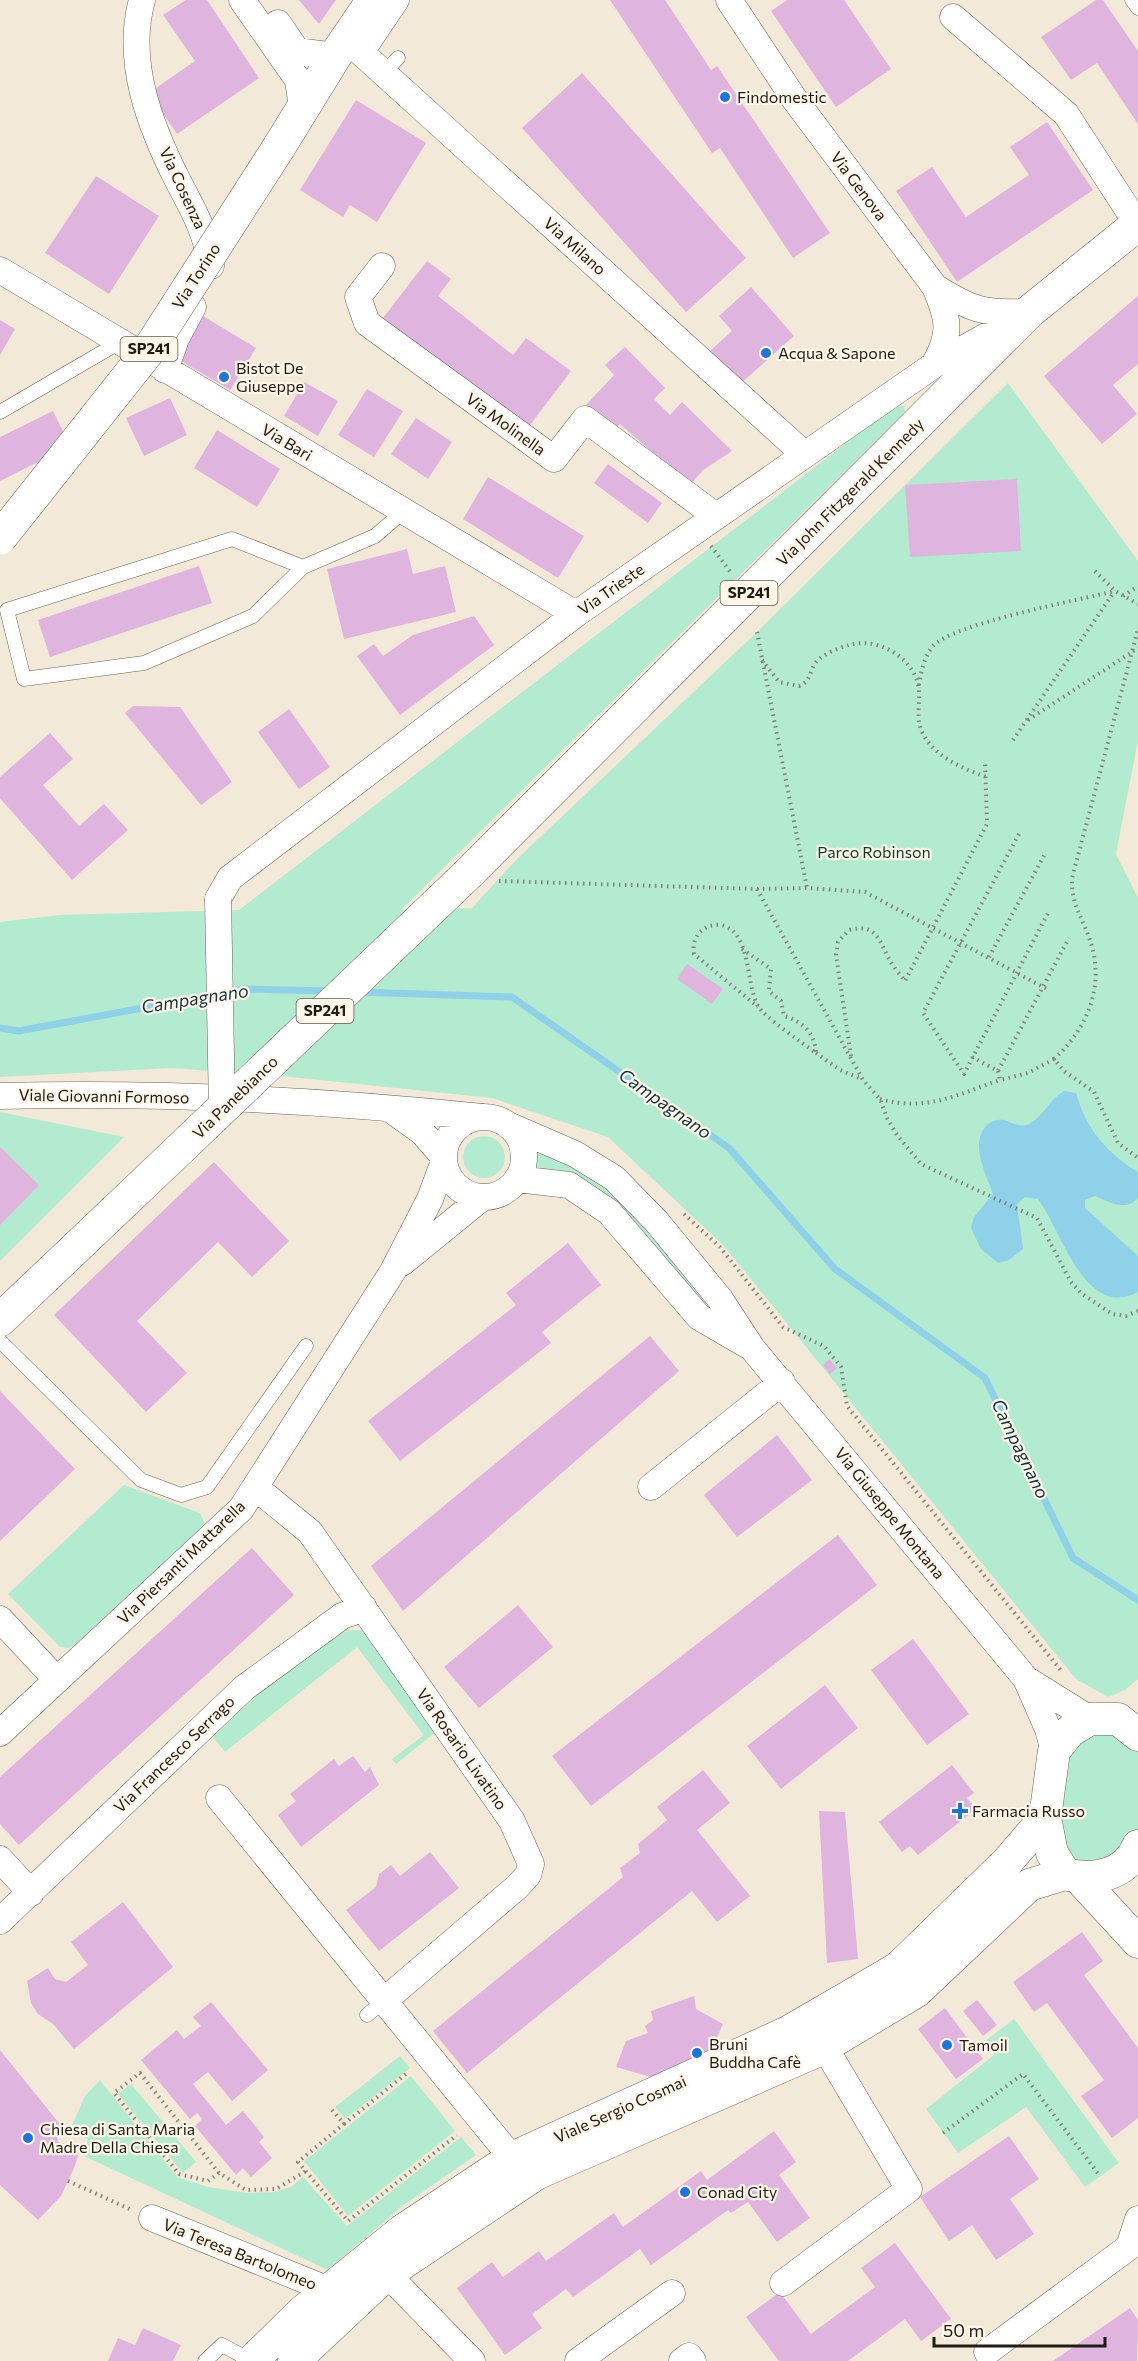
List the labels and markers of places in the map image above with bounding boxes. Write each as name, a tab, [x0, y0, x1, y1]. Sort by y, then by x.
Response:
place label: Findomestic	[737, 87, 827, 106]
marker: Findomestic	[718, 90, 732, 104]
place label: Acqua & Sapone	[778, 343, 896, 362]
marker: Acqua & Sapone	[759, 346, 773, 360]
place label: Bistot De Giuseppe	[236, 358, 304, 395]
marker: Bistot De Giuseppe	[217, 370, 231, 384]
place label: Farmacia Russo	[972, 1801, 1085, 1820]
marker: Farmacia Russo	[953, 1804, 967, 1818]
place label: Bruni Buddha Cafè	[709, 2034, 801, 2071]
place label: Tamoil	[959, 2035, 1008, 2054]
marker: Tamoil	[940, 2038, 954, 2052]
marker: Bruni Buddha Cafè	[690, 2046, 704, 2060]
place label: Chiesa di Santa Maria Madre Della Chiesa	[40, 2119, 195, 2156]
marker: Chiesa di Santa Maria Madre Della Chiesa	[21, 2131, 35, 2145]
place label: Conad City	[697, 2182, 777, 2201]
marker: Conad City	[678, 2185, 692, 2199]

